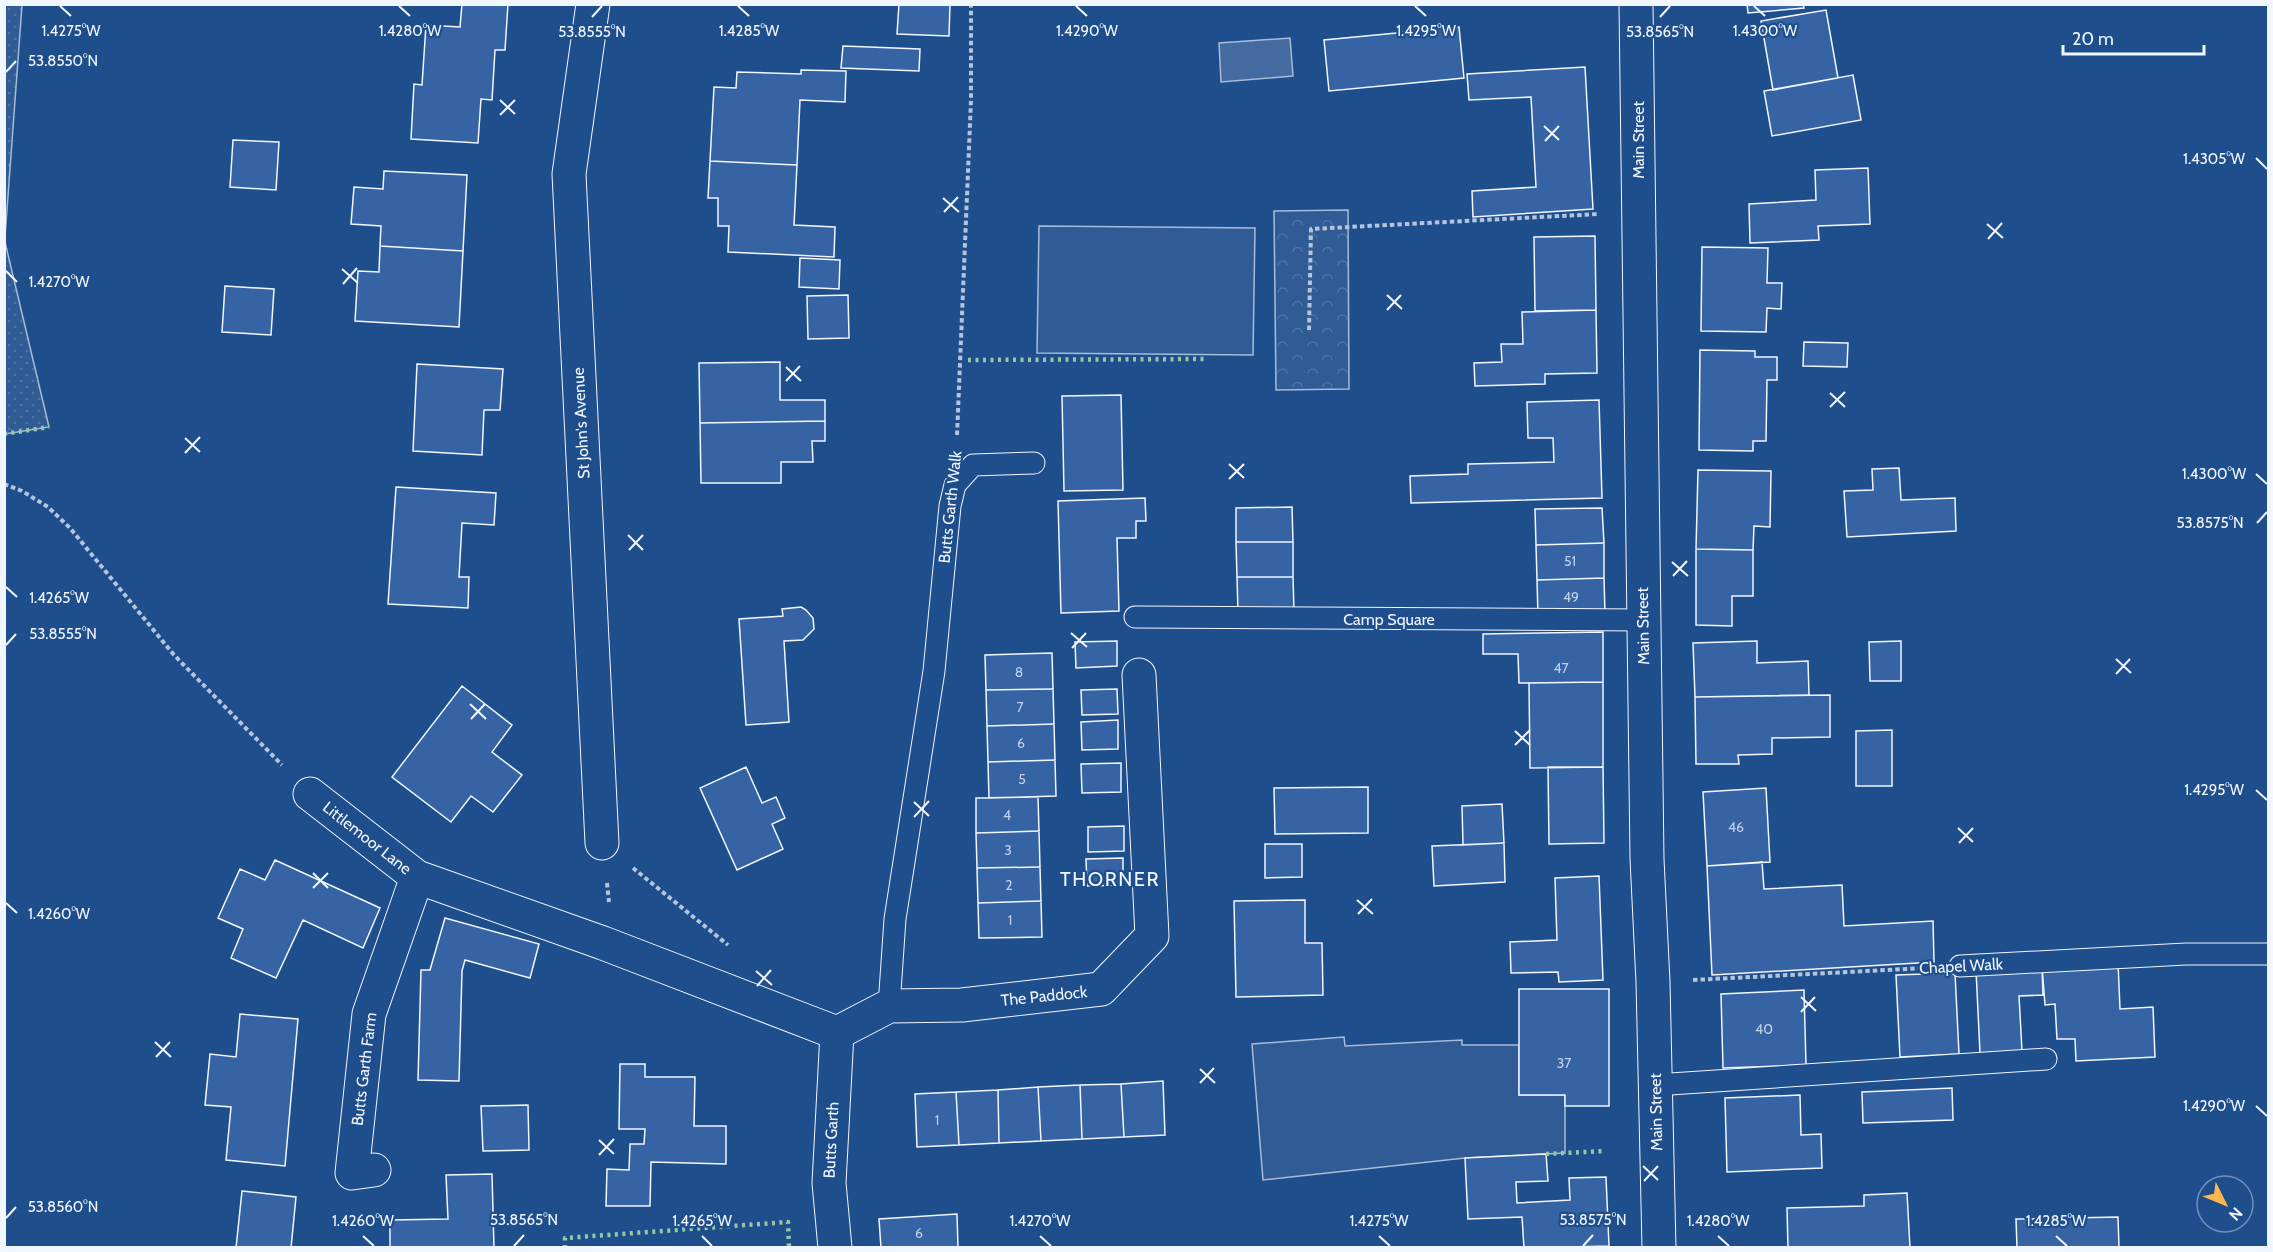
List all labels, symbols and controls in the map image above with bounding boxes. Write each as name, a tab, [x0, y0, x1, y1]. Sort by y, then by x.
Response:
scale bar	[2063, 18, 2204, 56]
text: 1.4275°W	[42, 22, 101, 40]
text: 1.4280°W	[379, 22, 442, 40]
text: 1.4285°W	[719, 22, 780, 40]
text: 1.4290°W	[1056, 22, 1119, 40]
text: 1.4295°W	[1396, 22, 1457, 40]
text: 1.4300°W	[1733, 22, 1798, 40]
text: 53.8555°N	[558, 23, 626, 41]
text: 53.8565°N	[1626, 23, 1694, 41]
text: 20 m	[2072, 28, 2114, 50]
text: 53.8550°N	[28, 52, 98, 70]
street label: Main Street	[1629, 101, 1648, 179]
text: 1.4305°W	[2183, 150, 2246, 168]
text: 1.4270°W	[29, 273, 90, 291]
street label: St John's Avenue	[569, 367, 593, 479]
street label: Butts Garth Walk	[935, 449, 965, 564]
text: 1.4300°W	[2182, 465, 2247, 483]
text: 53.8575°N	[2176, 514, 2244, 532]
house number: 51	[1564, 552, 1576, 570]
street label: Main Street	[1633, 586, 1653, 665]
house number: 49	[1563, 588, 1579, 606]
text: 1.4265°W	[29, 589, 90, 607]
street label: Camp Square	[1343, 610, 1435, 629]
text: 53.8555°N	[29, 625, 97, 643]
house number: 47	[1553, 659, 1569, 677]
house number: 8	[1015, 663, 1023, 681]
house number: 7	[1016, 698, 1024, 716]
house number: 6	[1017, 734, 1025, 752]
house number: 5	[1018, 770, 1026, 788]
text: 1.4295°W	[2184, 781, 2245, 799]
street label: Littlemoor Lane	[319, 798, 415, 878]
house number: 4	[1003, 806, 1011, 824]
house number: 46	[1728, 818, 1744, 836]
house number: 3	[1004, 841, 1012, 859]
district label: THORNER	[1060, 867, 1160, 891]
house number: 2	[1005, 876, 1013, 894]
text: 1.4260°W	[28, 905, 91, 923]
house number: 1	[1008, 911, 1012, 929]
street label: Chapel Walk	[1919, 954, 2004, 978]
street label: The Paddock	[1000, 982, 1089, 1010]
street label: Butts Garth Farm	[348, 1011, 380, 1127]
house number: 40	[1755, 1020, 1773, 1038]
house number: 37	[1557, 1054, 1571, 1072]
street label: Main Street	[1646, 1072, 1666, 1151]
text: 1.4290°W	[2183, 1097, 2246, 1115]
street label: Butts Garth	[820, 1101, 842, 1179]
house number: 1	[935, 1111, 939, 1129]
north arrow	[2195, 1174, 2255, 1234]
text: 53.8560°N	[28, 1198, 98, 1216]
text: N	[2225, 1203, 2246, 1225]
text: 53.8565°N	[490, 1211, 558, 1229]
text: 53.8575°N	[1559, 1211, 1627, 1229]
text: 1.4260°W	[332, 1212, 395, 1230]
text: 1.4265°W	[672, 1212, 733, 1230]
text: 1.4270°W	[1010, 1212, 1071, 1230]
text: 1.4275°W	[1350, 1212, 1409, 1230]
text: 1.4280°W	[1687, 1212, 1750, 1230]
text: 1.4285°W	[2026, 1212, 2087, 1230]
house number: 6	[915, 1224, 923, 1242]

